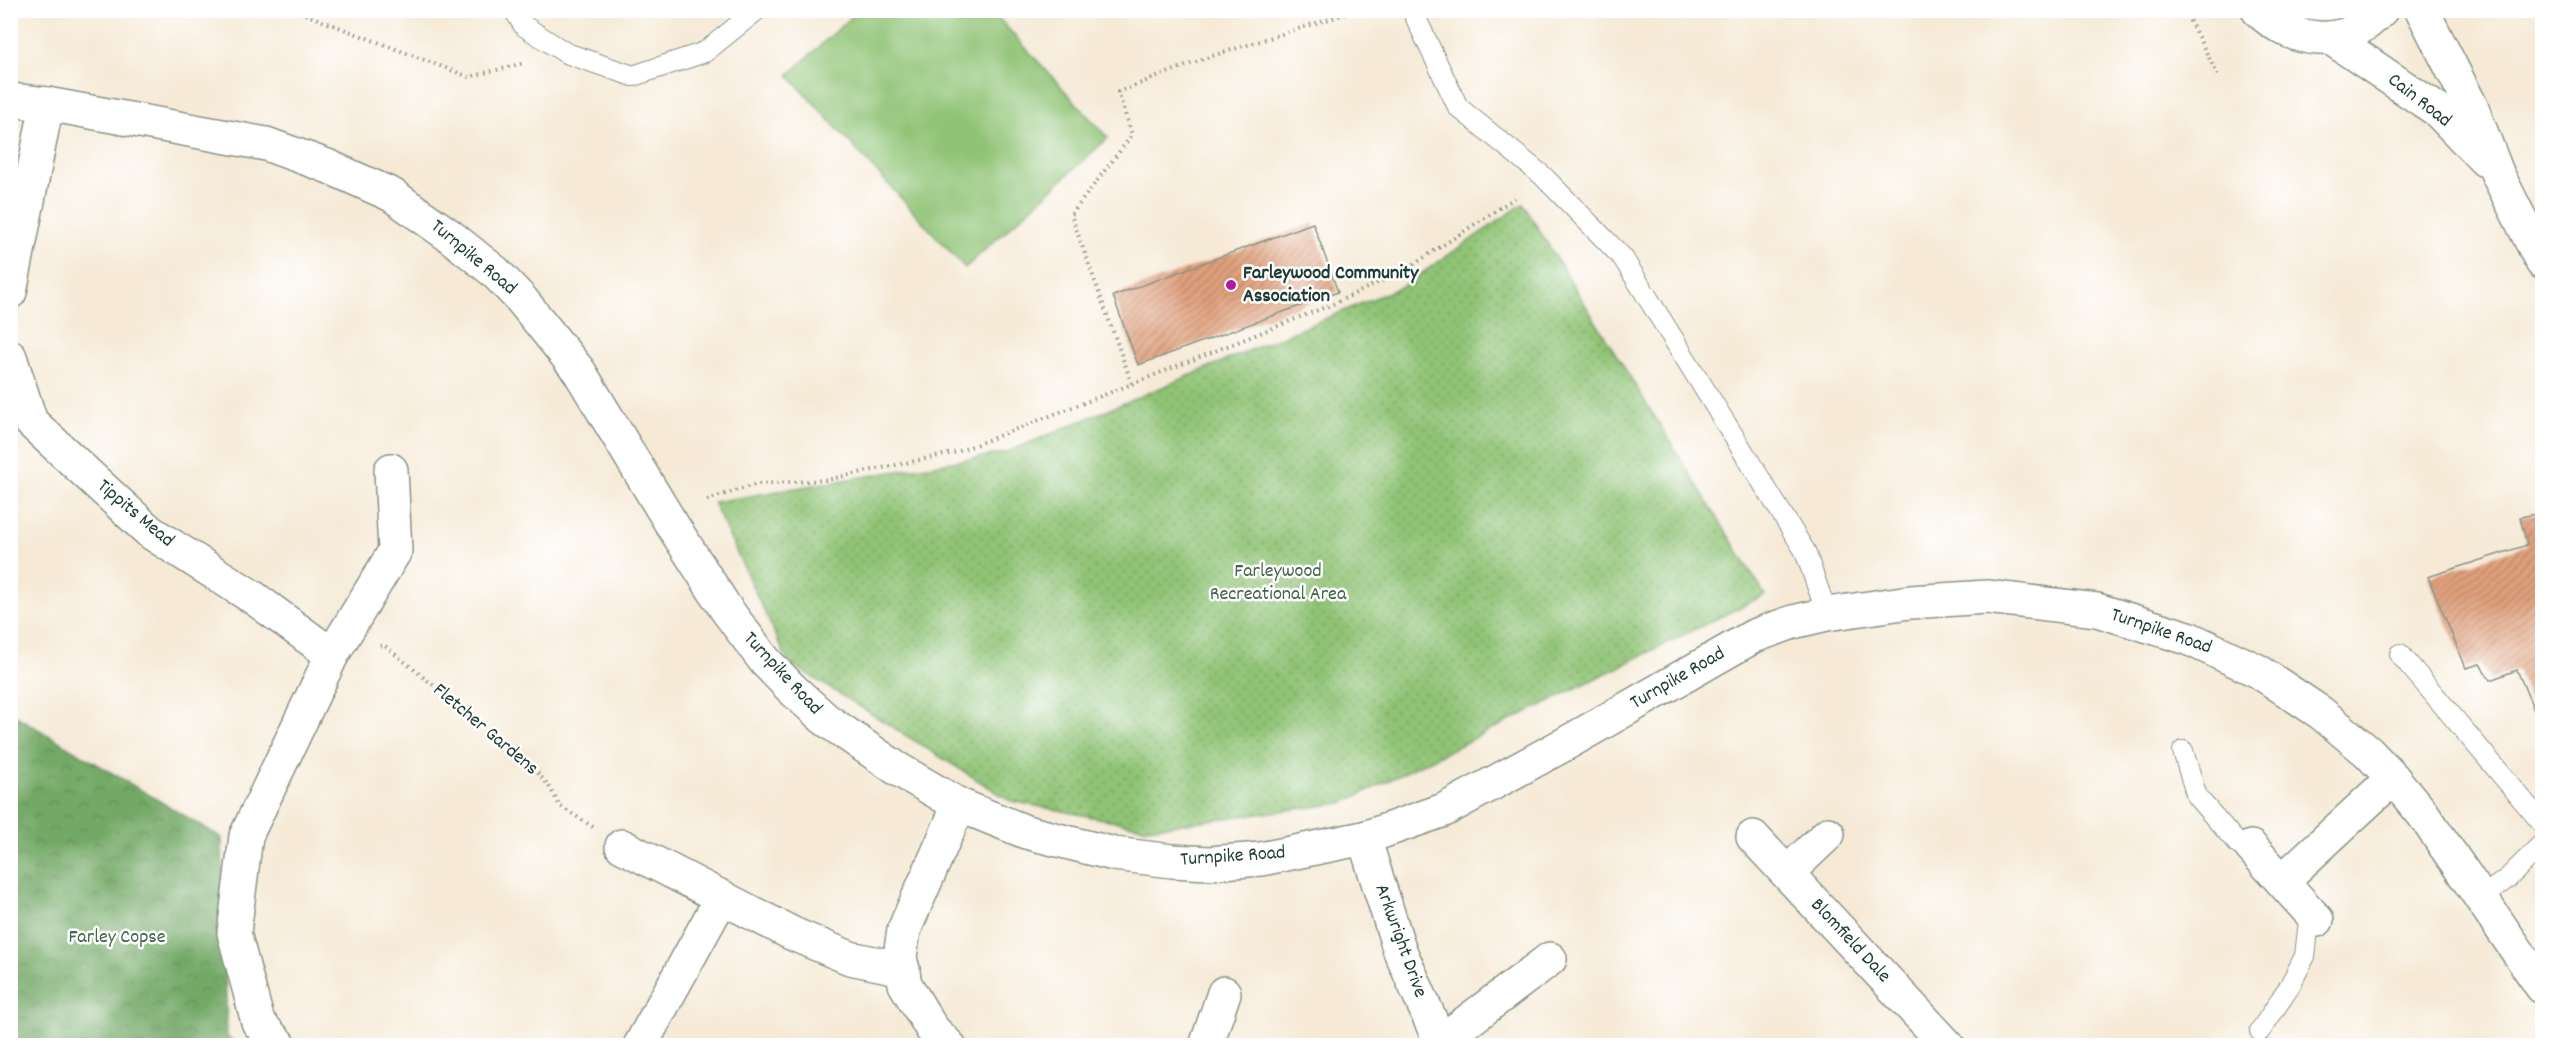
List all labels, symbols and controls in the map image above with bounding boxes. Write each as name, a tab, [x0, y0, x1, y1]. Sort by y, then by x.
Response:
street label: Cain Road	[2381, 67, 2457, 135]
street label: Turnpike Road	[424, 213, 522, 303]
place label: Farleywood Community Association	[1243, 260, 1419, 311]
marker: Farleywood Community Association	[1224, 278, 1238, 292]
street label: Tippits Mead	[90, 473, 180, 555]
park label: Farleywood Recreational Area	[1210, 558, 1347, 609]
street label: Turnpike Road	[2107, 602, 2215, 662]
street label: Turnpike Road	[736, 626, 828, 722]
street label: Turnpike Road	[1625, 641, 1731, 717]
street label: Fletcher Gardens	[426, 677, 544, 783]
street label: Turnpike Road	[1180, 839, 1286, 875]
street label: Arkwright Drive	[1367, 880, 1434, 1002]
street label: Blomfield Dale	[1803, 892, 1897, 990]
park label: Farley Copse	[68, 924, 166, 952]

